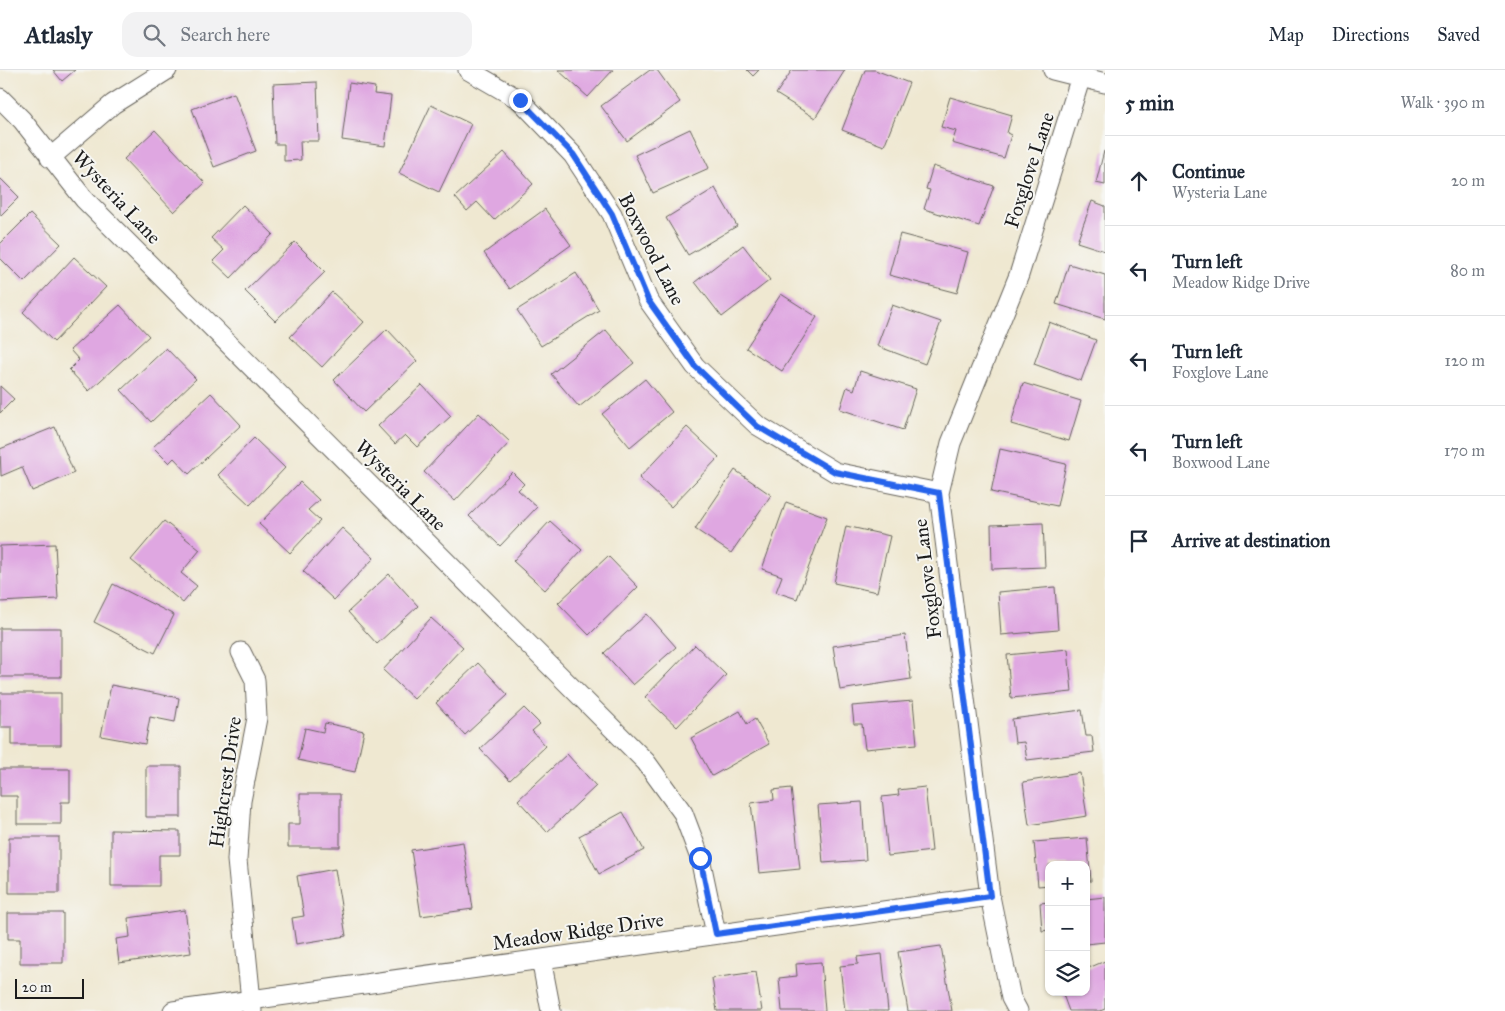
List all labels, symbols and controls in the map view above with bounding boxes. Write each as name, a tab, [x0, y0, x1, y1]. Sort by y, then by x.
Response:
search box	[122, 12, 472, 57]
text: Atlasly	[25, 20, 92, 50]
icon: search	[140, 21, 168, 49]
text: Search here	[180, 23, 270, 46]
text: Map	[1268, 24, 1304, 46]
text: Directions	[1332, 24, 1409, 46]
text: Saved	[1437, 24, 1480, 46]
route end	[509, 89, 532, 112]
text: 5 min	[1125, 90, 1174, 116]
text: Walk · 390 m	[1400, 93, 1485, 112]
street label: Foxglove Lane	[999, 109, 1060, 231]
street label: Wysteria Lane	[68, 145, 166, 249]
text: Continue	[1172, 160, 1245, 183]
icon: ahead	[1125, 167, 1153, 195]
text: 20 m	[1451, 171, 1485, 190]
text: Wysteria Lane	[1172, 183, 1267, 202]
street label: Boxwood Lane	[614, 189, 690, 309]
text: Turn left	[1172, 250, 1242, 273]
icon: left	[1125, 257, 1153, 285]
text: 80 m	[1450, 261, 1485, 280]
text: Meadow Ridge Drive	[1172, 273, 1310, 292]
text: Turn left	[1172, 340, 1242, 363]
icon: left	[1125, 347, 1153, 375]
text: 120 m	[1445, 351, 1485, 370]
text: Foxglove Lane	[1172, 363, 1269, 382]
text: Turn left	[1172, 430, 1242, 453]
street label: Wysteria Lane	[350, 434, 452, 536]
icon: left	[1125, 437, 1153, 465]
text: 170 m	[1444, 441, 1485, 460]
text: Boxwood Lane	[1172, 453, 1270, 472]
street label: Foxglove Lane	[908, 518, 947, 640]
icon: arrive	[1125, 527, 1153, 555]
text: Arrive at destination	[1172, 529, 1330, 552]
street label: Highcrest Drive	[204, 715, 247, 849]
route start	[689, 847, 712, 870]
map controls	[1045, 861, 1090, 996]
button: +	[1045, 861, 1090, 906]
button: −	[1045, 906, 1090, 951]
street label: Meadow Ridge Drive	[491, 907, 665, 956]
button: layers	[1045, 951, 1090, 996]
scale bar	[15, 976, 84, 999]
text: 20 m	[22, 979, 52, 996]

